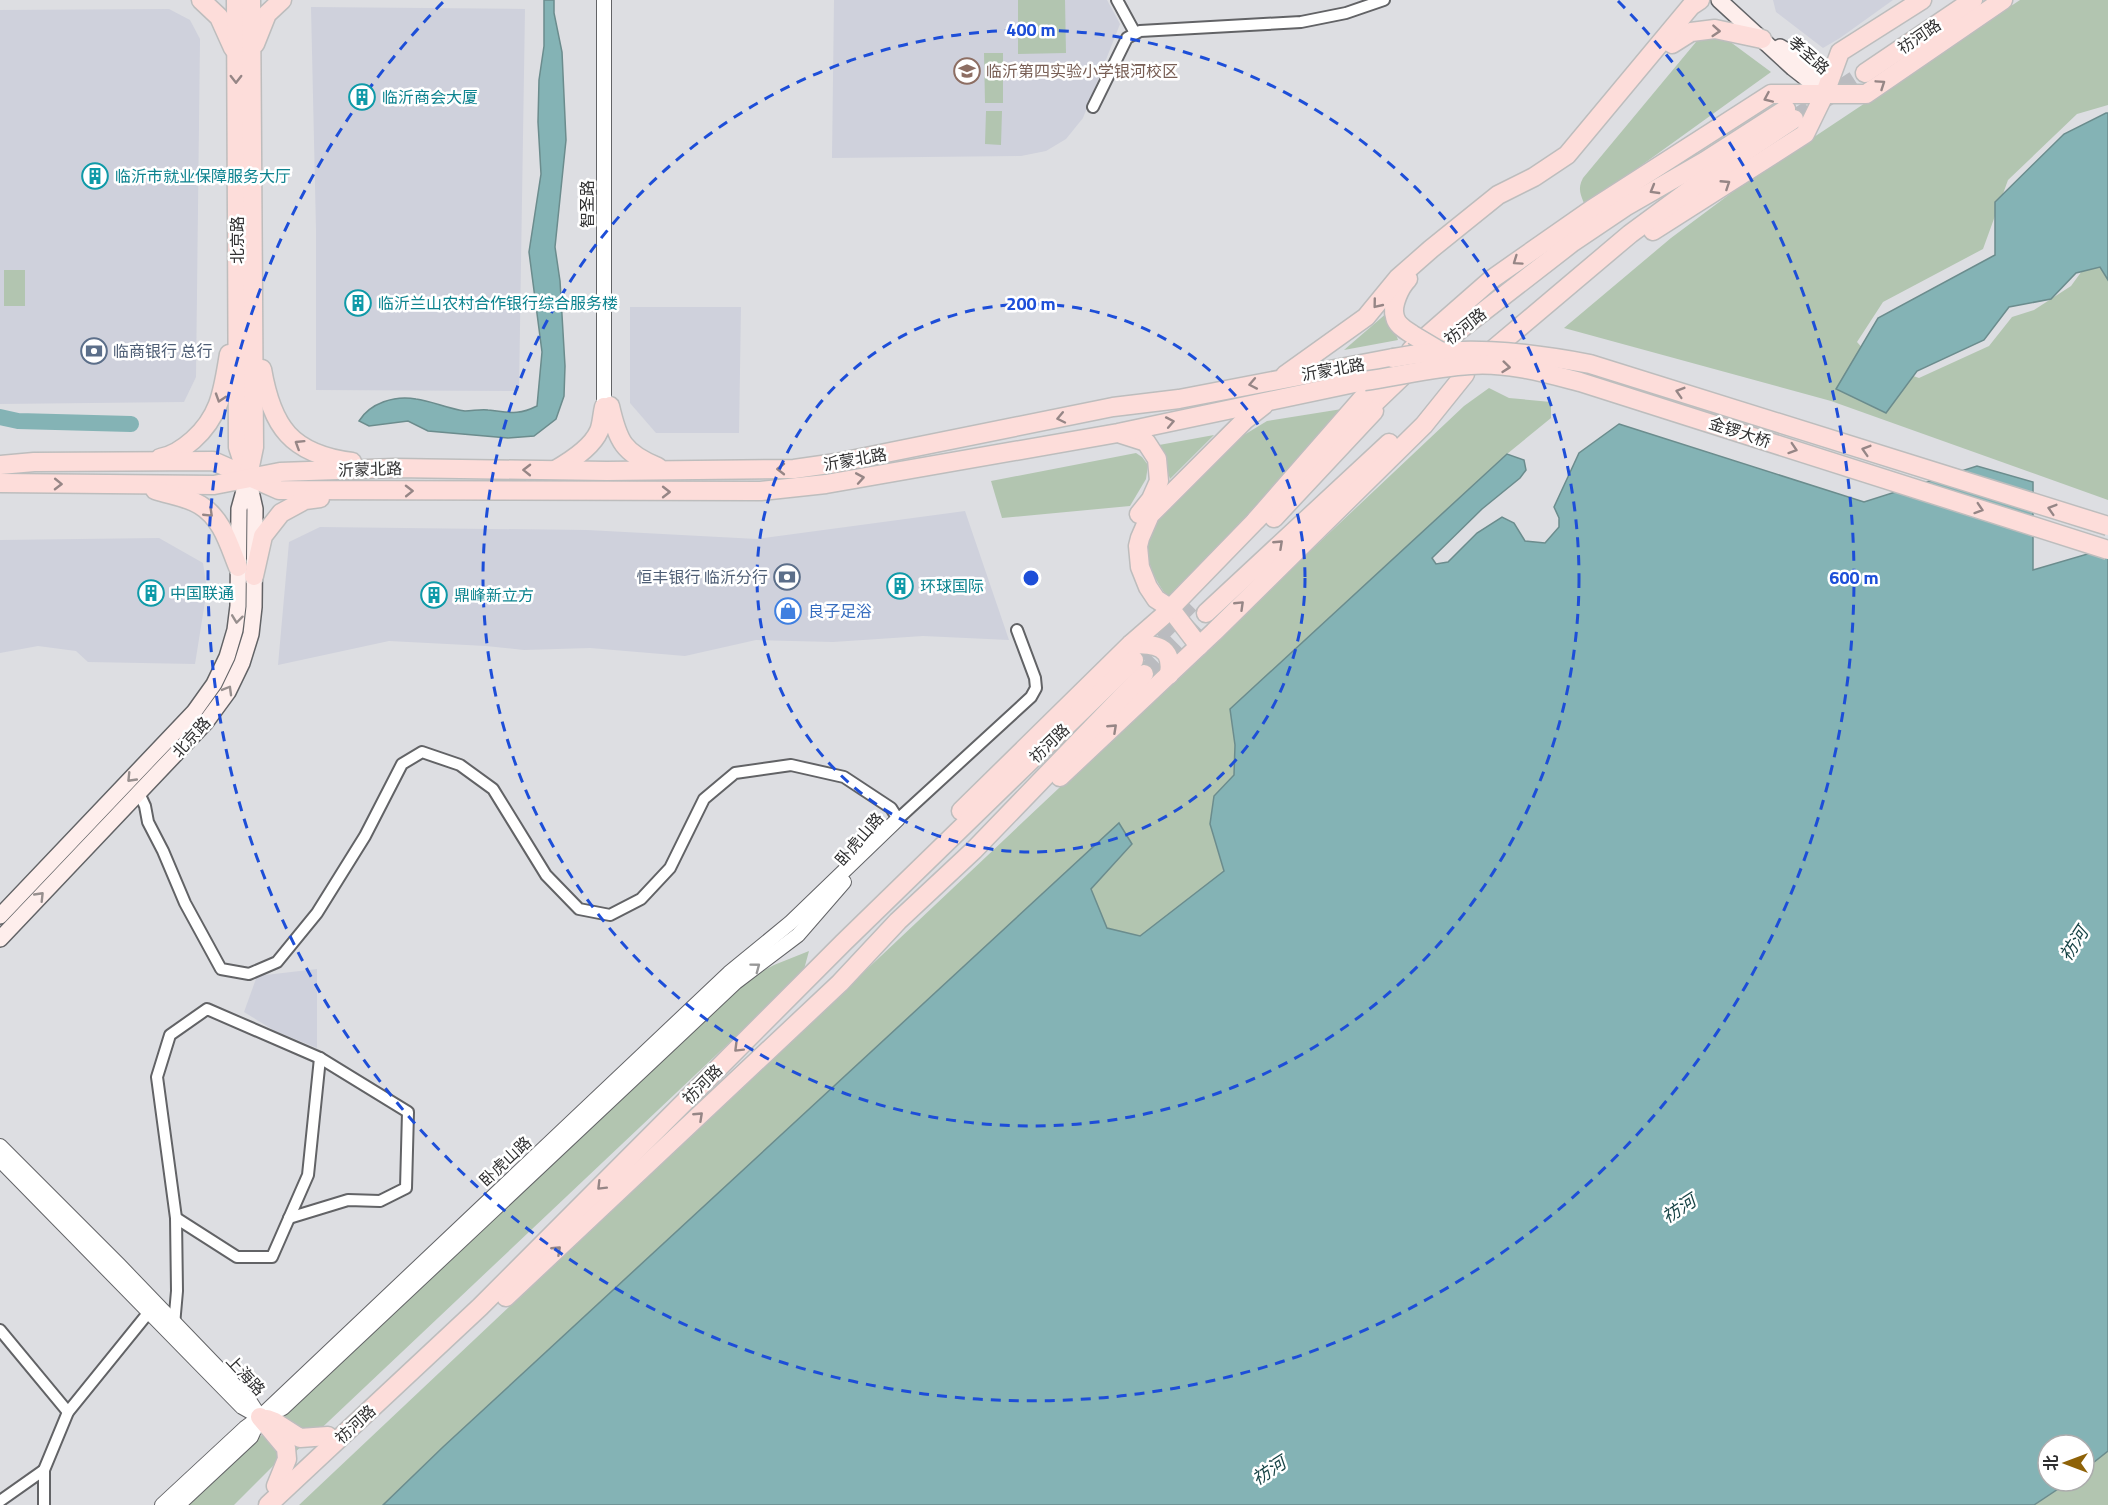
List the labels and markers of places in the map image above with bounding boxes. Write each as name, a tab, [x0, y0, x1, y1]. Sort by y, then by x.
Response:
school or university icon: 临沂第四实验小学银河校区	[952, 56, 982, 86]
place label: 临沂第四实验小学银河校区	[986, 59, 1178, 83]
building icon: 临沂商会大厦	[347, 82, 377, 112]
place label: 临沂商会大厦	[382, 85, 478, 109]
building icon: 临沂市就业保障服务大厅	[80, 161, 110, 191]
place label: 临沂市就业保障服务大厅	[115, 164, 291, 188]
building icon: 临沂兰山农村合作银行综合服务楼	[343, 288, 373, 318]
place label: 临沂兰山农村合作银行综合服务楼	[378, 291, 618, 315]
bank icon: 临商银行 总行	[79, 336, 109, 366]
place label: 临商银行 总行	[113, 339, 213, 363]
bank icon: 恒丰银行 临沂分行	[772, 562, 802, 592]
place label: 恒丰银行 临沂分行	[636, 565, 768, 589]
centre of rings	[1021, 568, 1041, 588]
building icon: 环球国际	[885, 571, 915, 601]
place label: 环球国际	[920, 574, 984, 598]
building icon: 中国联通	[136, 578, 166, 608]
building icon: 鼎峰新立方	[419, 580, 449, 610]
place label: 中国联通	[170, 581, 234, 605]
place label: 鼎峰新立方	[454, 583, 534, 607]
shop icon: 良子足浴	[773, 596, 803, 626]
place label: 良子足浴	[808, 599, 872, 623]

